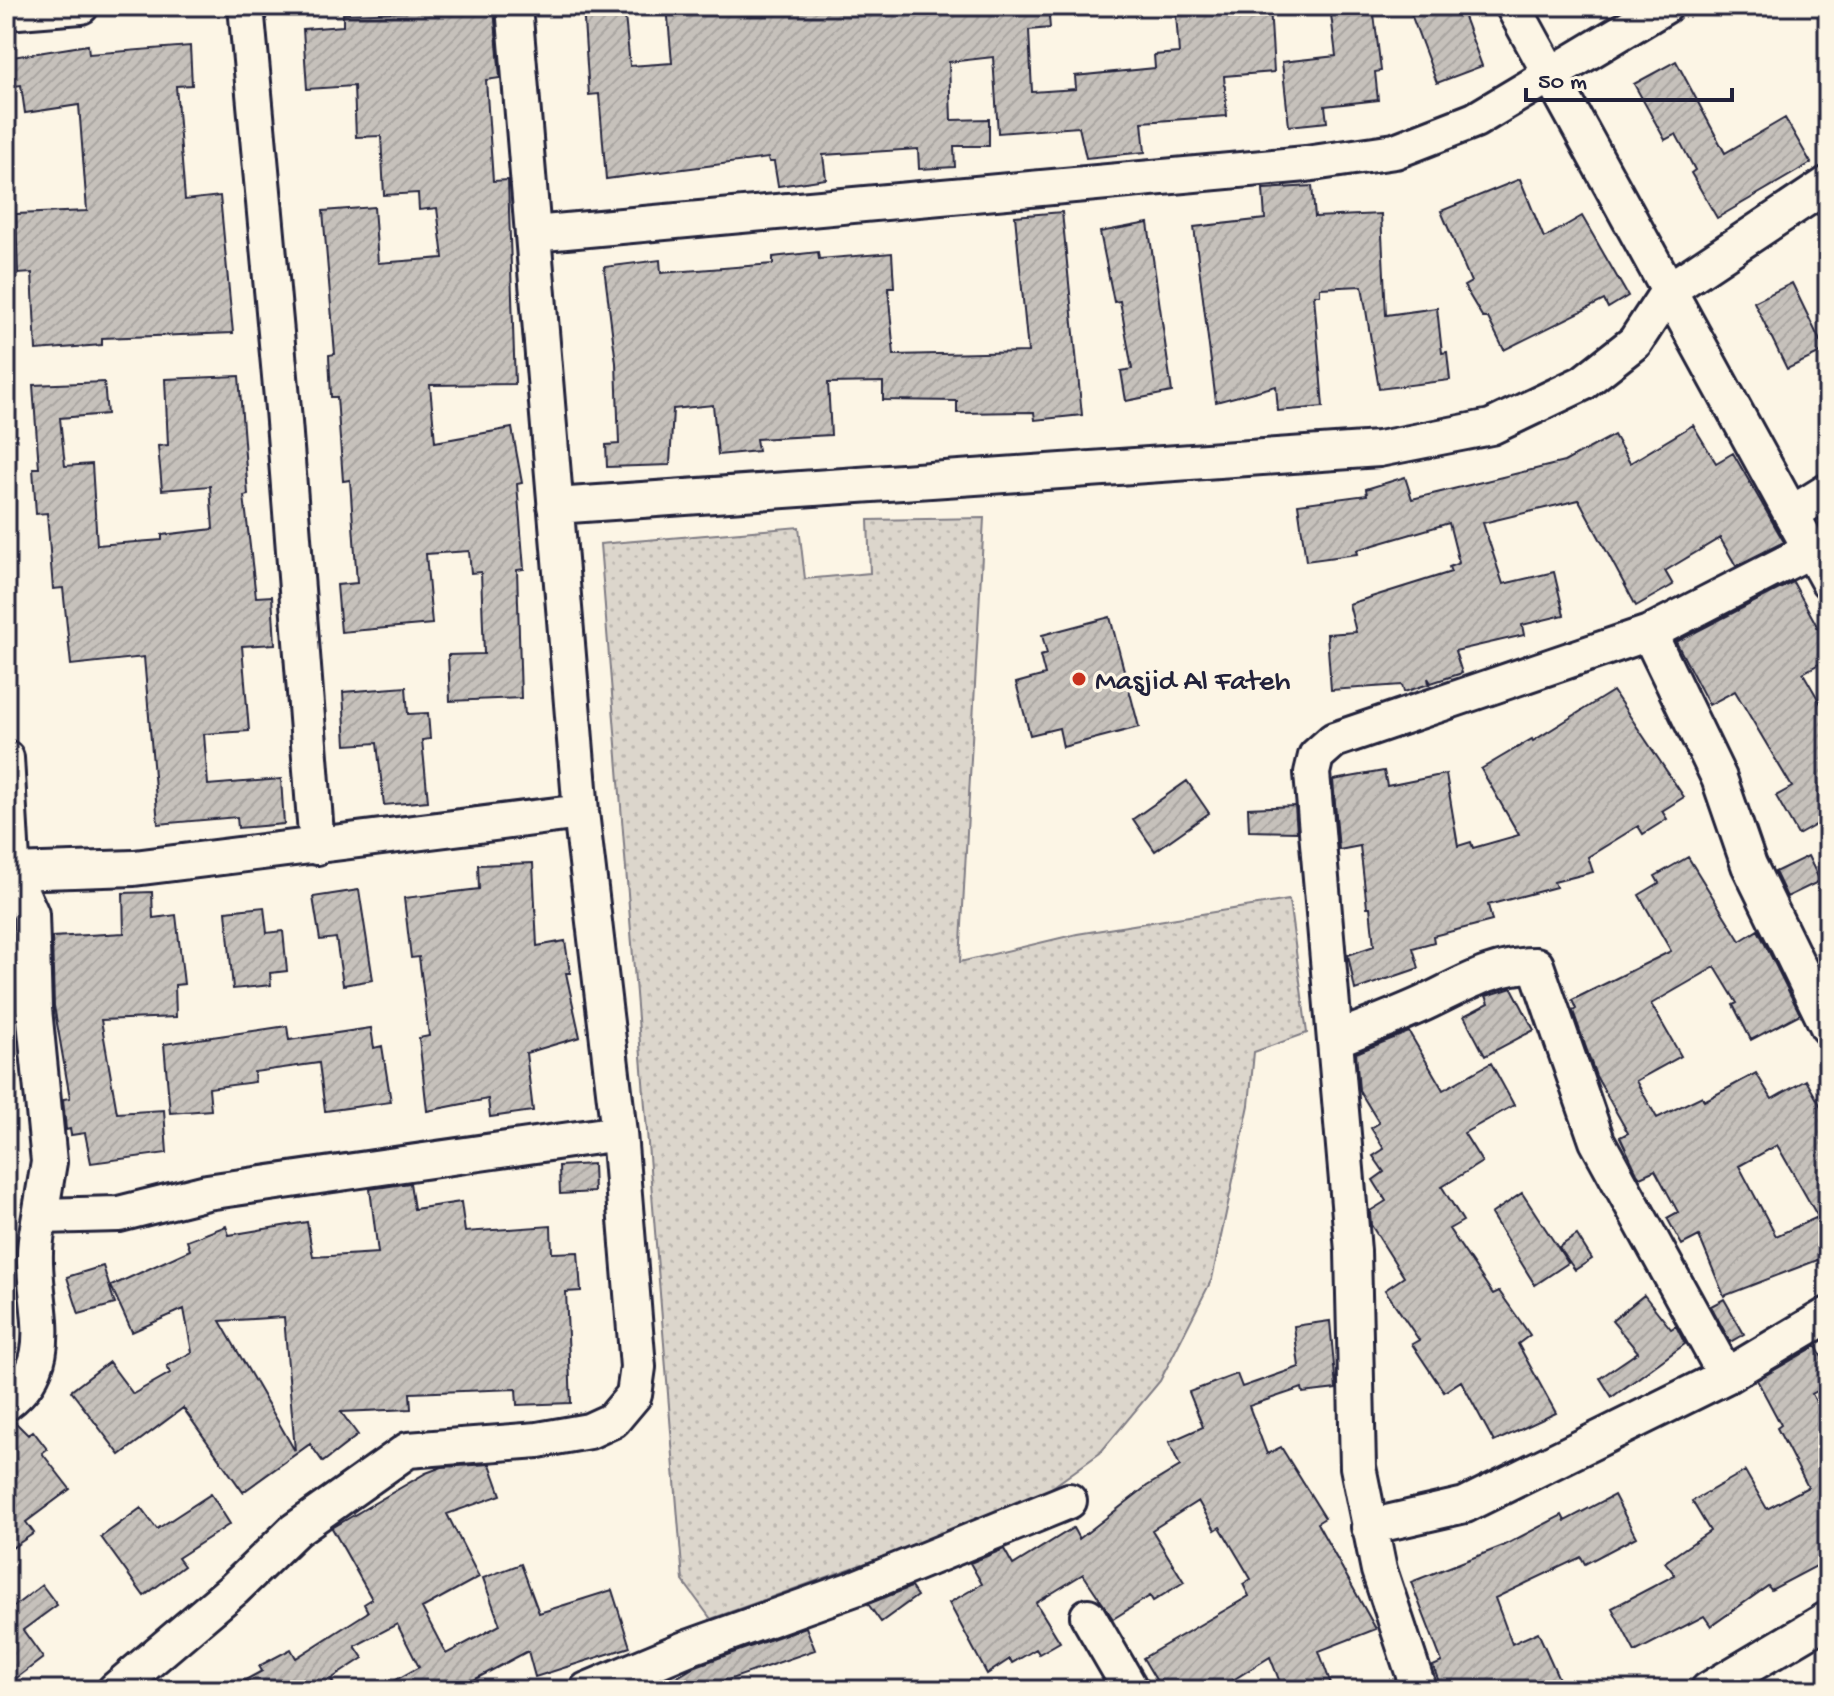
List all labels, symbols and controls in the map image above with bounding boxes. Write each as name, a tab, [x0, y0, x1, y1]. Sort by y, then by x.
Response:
scale bar	[1526, 52, 1732, 102]
text: 50 m	[1538, 69, 1587, 98]
place label: Masjid Al Fateh	[1095, 666, 1291, 701]
marker: Masjid Al Fateh	[1070, 670, 1088, 688]

